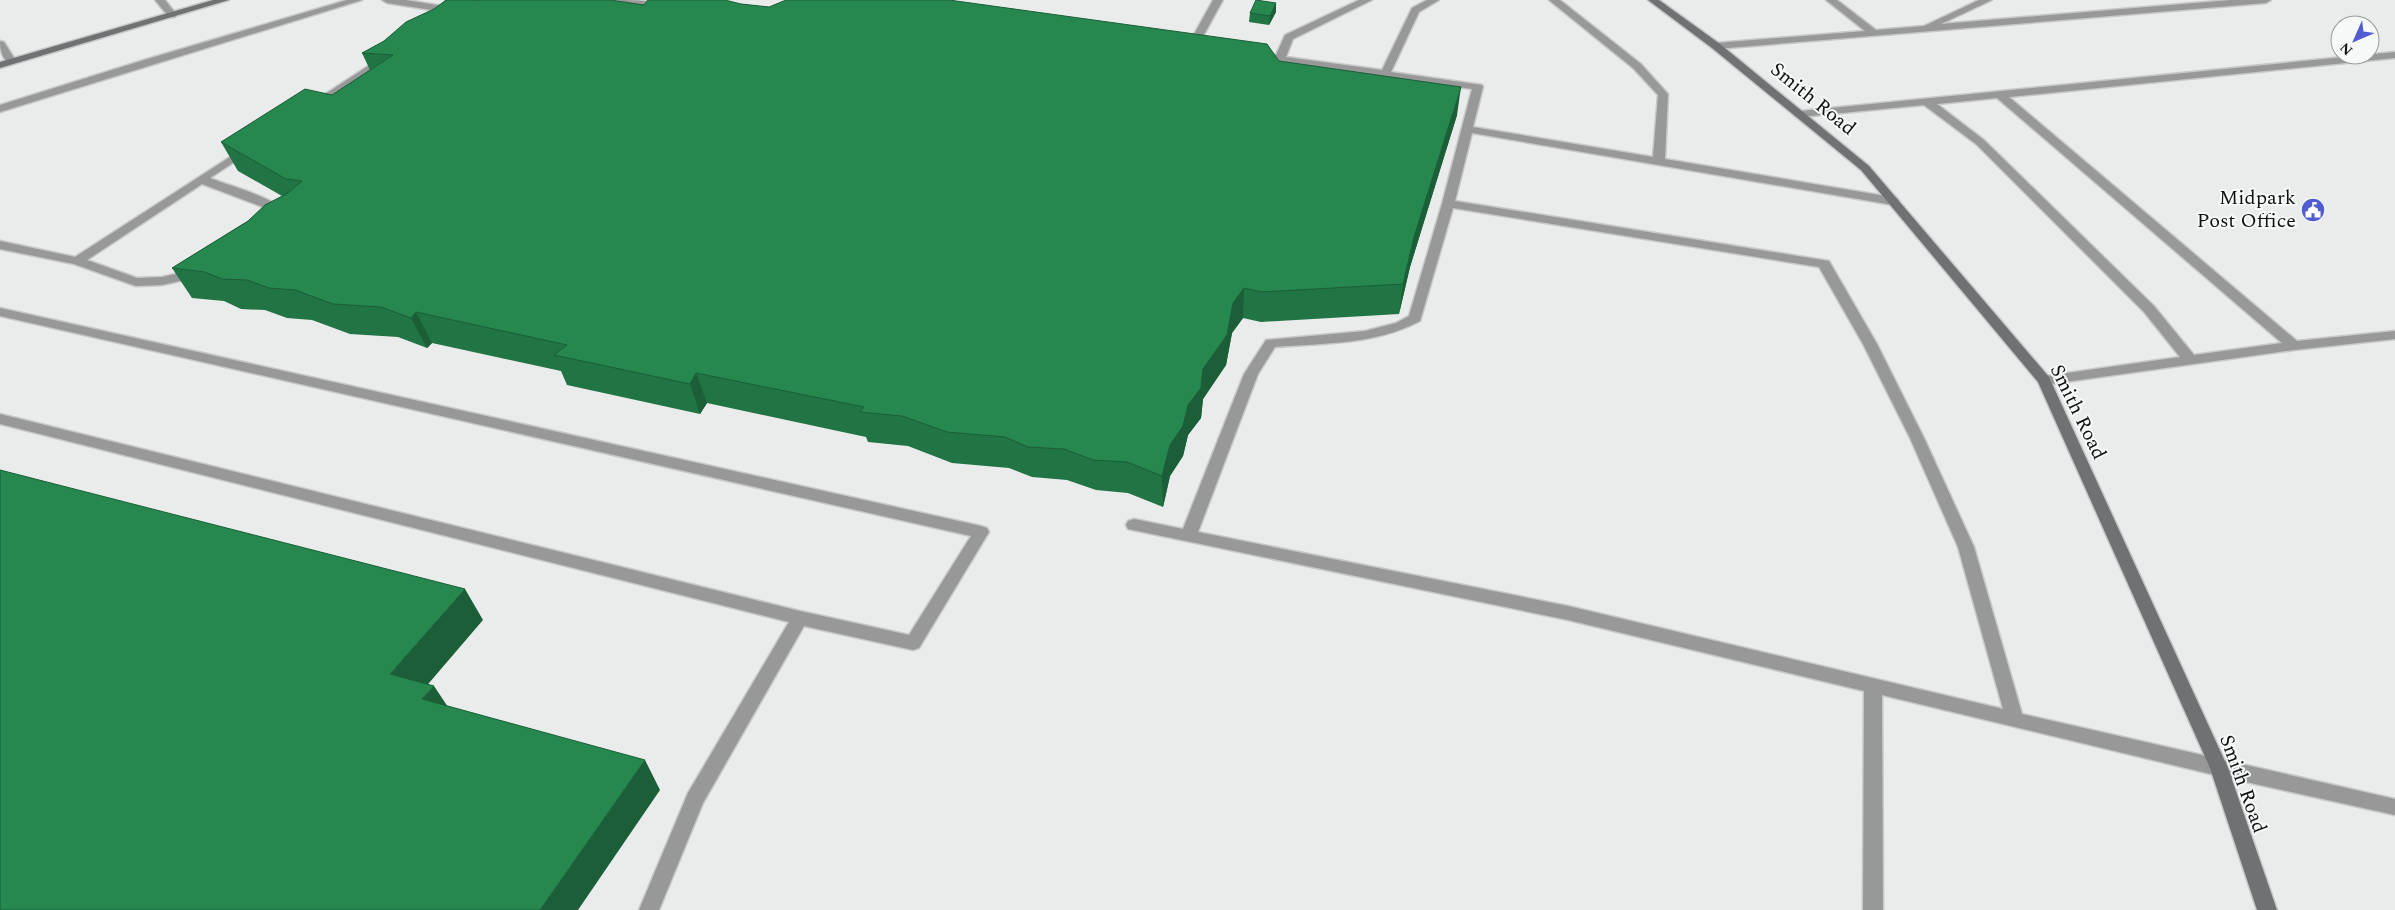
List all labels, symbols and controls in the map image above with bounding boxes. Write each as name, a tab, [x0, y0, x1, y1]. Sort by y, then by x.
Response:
north arrow	[2330, 15, 2380, 65]
text: N	[2335, 37, 2358, 60]
street label: Smith Road	[1764, 55, 1862, 143]
place label: Midpark Post Office	[2197, 183, 2296, 236]
public building icon: Midpark Post Office	[2300, 197, 2326, 223]
street label: Smith Road	[2042, 359, 2114, 465]
street label: Smith Road	[2211, 731, 2275, 837]

